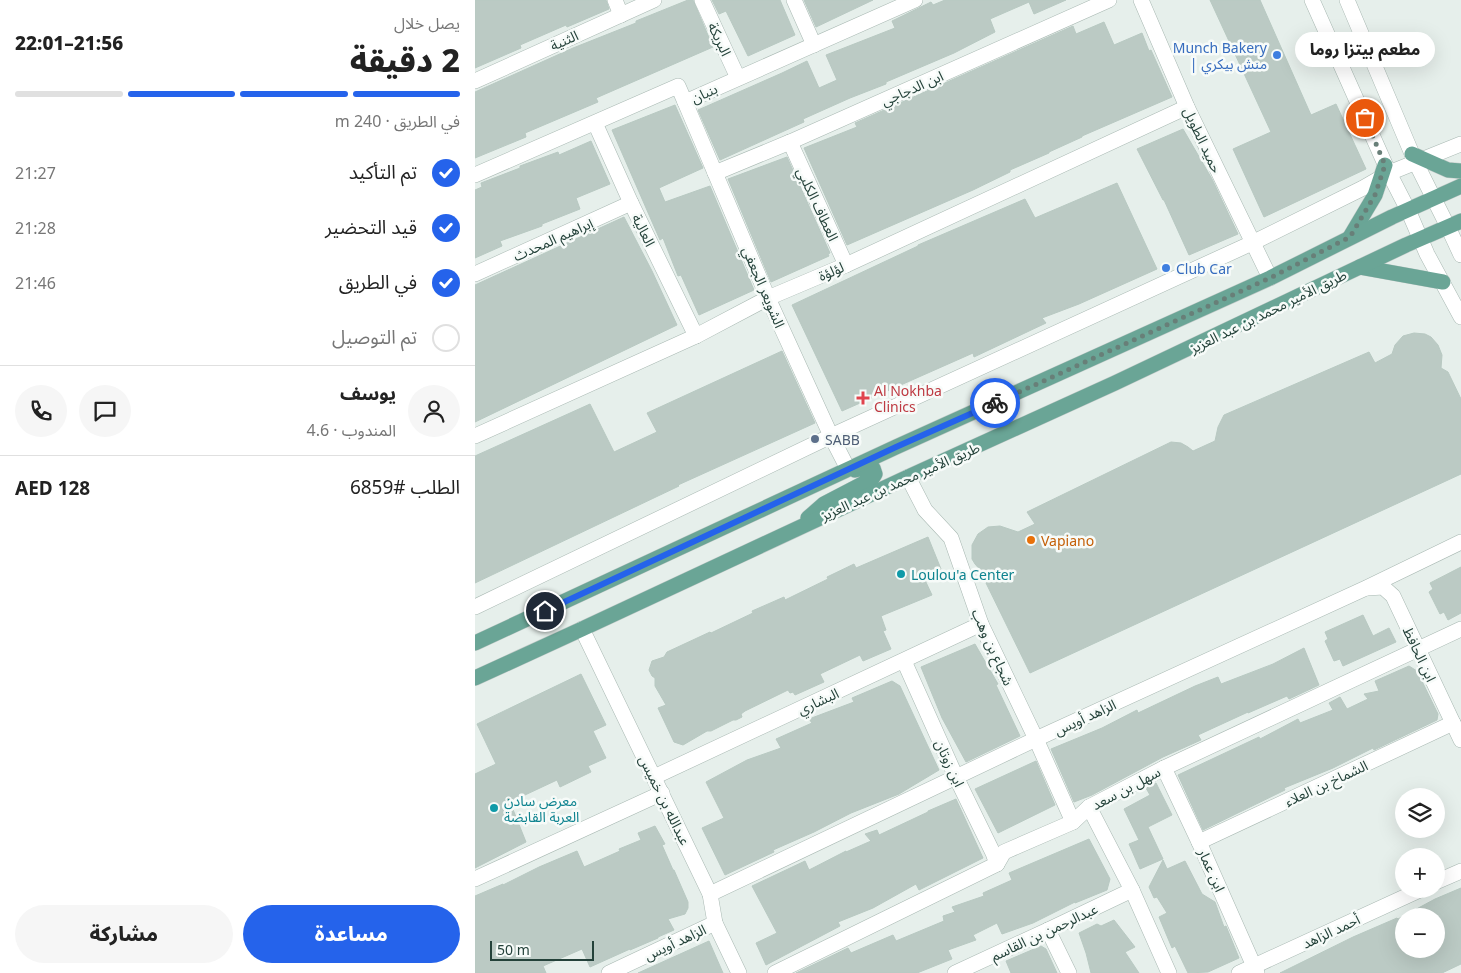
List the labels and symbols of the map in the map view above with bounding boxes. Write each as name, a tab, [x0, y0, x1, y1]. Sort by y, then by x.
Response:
street label: البريكة	[704, 19, 736, 59]
street label: الثنية	[547, 25, 581, 55]
callout: مطعم بيتزا روما	[1295, 33, 1435, 68]
place label: Munch Bakery | منش بيكري	[1173, 38, 1268, 75]
marker: Munch Bakery | منش بيكري	[1271, 49, 1283, 61]
street label: ابن الدجاجي	[878, 66, 947, 112]
street label: بنبان	[688, 79, 720, 107]
pin	[1344, 97, 1386, 139]
street label: حميد الطويل	[1179, 104, 1227, 176]
street label: العطاف الكلبي	[791, 164, 843, 245]
street label: العالية	[628, 211, 660, 249]
street label: إبراهيم المحدث	[510, 212, 598, 267]
street label: الشويعر الجعفي	[736, 243, 790, 331]
street label: لؤلؤة	[815, 257, 847, 285]
place label: Club Car	[1176, 259, 1232, 278]
marker: Club Car	[1160, 262, 1172, 274]
street label: طريق الأمير محمد بن عبد العزيز	[1186, 265, 1350, 359]
courier	[970, 378, 1020, 428]
place label: Al Nokhba Clinics	[874, 381, 942, 416]
marker: Al Nokhba Clinics	[856, 391, 870, 405]
place label: SABB	[825, 430, 860, 449]
marker: SABB	[809, 433, 821, 445]
street label: طريق الأمير محمد بن عبد العزيز	[817, 437, 983, 526]
place label: Vapiano	[1041, 531, 1094, 550]
marker: Vapiano	[1025, 534, 1037, 546]
place label: Loulou'a Center	[911, 565, 1015, 584]
marker: Loulou'a Center	[895, 568, 907, 580]
pin	[524, 590, 566, 632]
street label: شجاع بن وهب	[966, 606, 1018, 689]
street label: ابن الحافظ	[1399, 623, 1441, 685]
street label: البشاري	[794, 683, 843, 721]
street label: الزاهد أويس	[1051, 694, 1119, 740]
street label: ابن زوتان	[931, 736, 969, 790]
street label: عبدالله بن خميس	[635, 752, 695, 848]
street label: الشماخ بن العلاء	[1281, 755, 1371, 812]
street label: سهل بن سعد	[1088, 762, 1164, 814]
place label: معرض سادن العربة القابضة	[504, 791, 579, 826]
marker: معرض سادن العربة القابضة	[488, 802, 500, 814]
street label: ابن عمار	[1194, 845, 1230, 895]
street label: عبدالرحمن بن القاسم	[987, 899, 1101, 967]
street label: أحمد الزاهد	[1299, 909, 1363, 953]
street label: الزاهد أويس	[641, 919, 709, 965]
scale bar	[490, 938, 594, 961]

